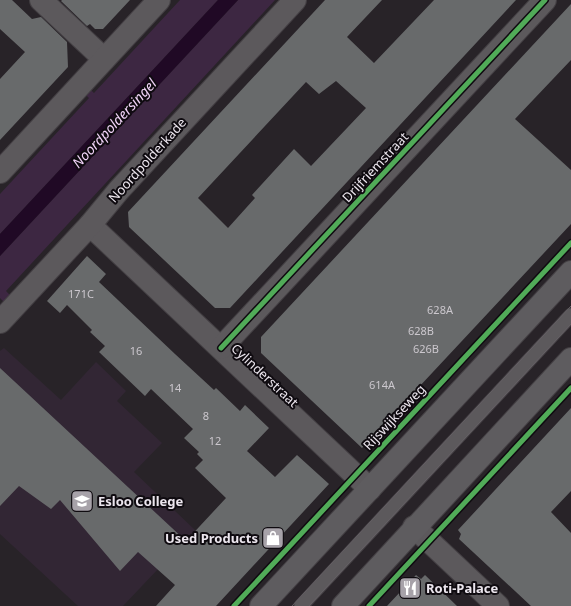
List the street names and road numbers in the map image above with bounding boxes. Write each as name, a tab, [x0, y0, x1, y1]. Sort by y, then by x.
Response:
street label: Noordpolderkade	[104, 114, 190, 206]
street label: Drijfriemstraat	[338, 128, 412, 206]
street label: Cylinderstraat	[228, 339, 303, 411]
street label: Rijswijkseweg	[359, 380, 429, 454]

